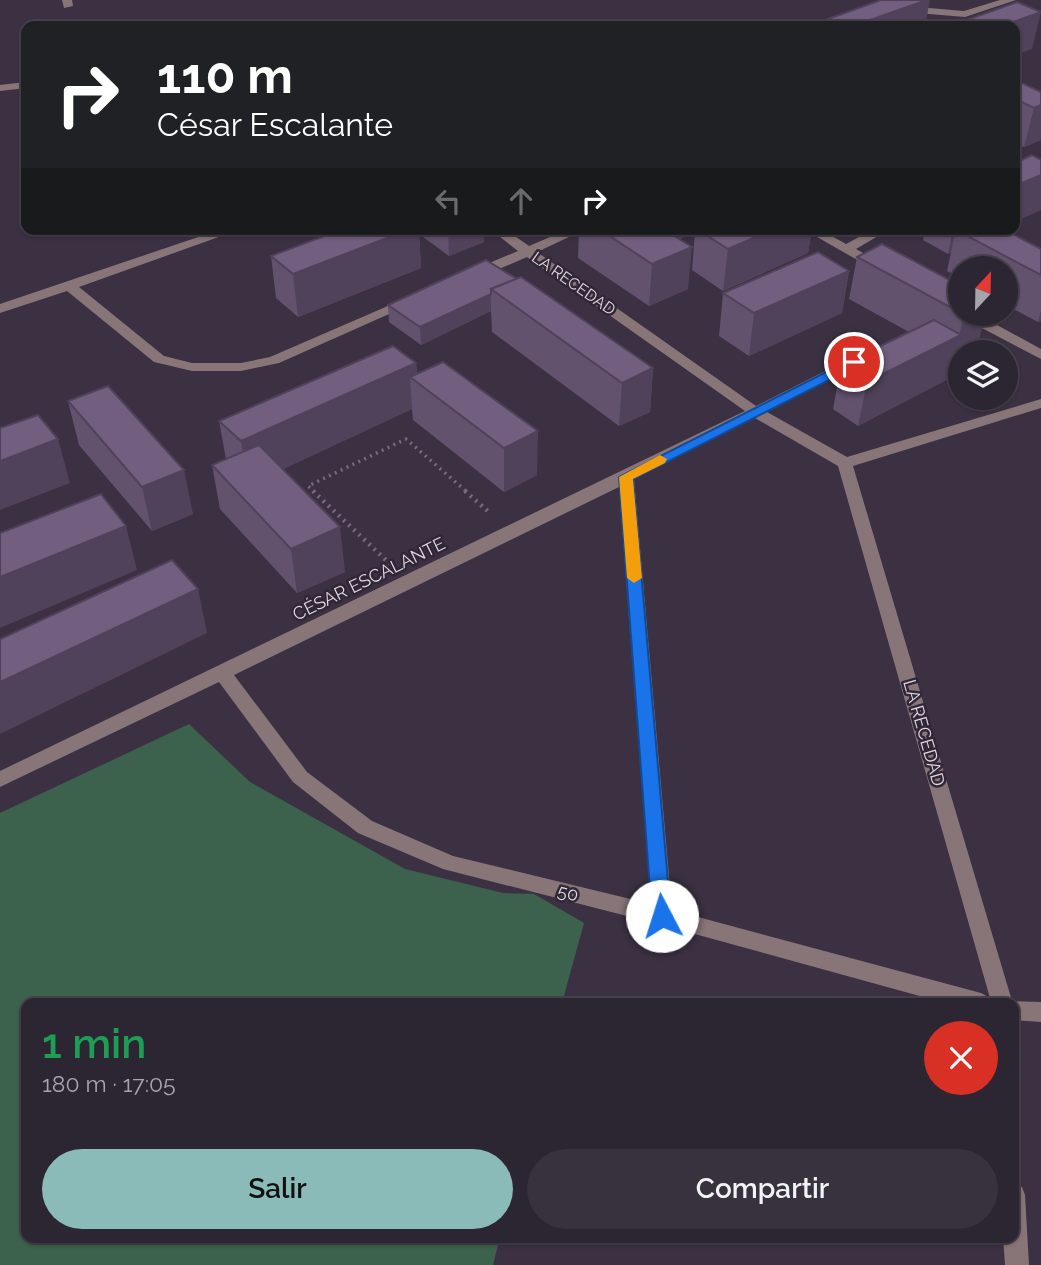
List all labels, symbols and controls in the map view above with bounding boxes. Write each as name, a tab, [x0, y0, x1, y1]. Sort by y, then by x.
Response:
text: 110 m	[157, 47, 293, 104]
icon: right	[42, 49, 133, 140]
text: César Escalante	[157, 106, 393, 143]
icon: left	[429, 182, 467, 220]
icon: ahead	[502, 182, 540, 220]
icon: right	[575, 182, 613, 220]
street label: LA RECEDAD	[528, 248, 619, 319]
north arrow	[948, 256, 1018, 326]
map controls	[948, 256, 1018, 410]
pin	[824, 332, 884, 392]
button: layers	[948, 340, 1018, 410]
icon: arrive	[835, 343, 873, 381]
street label: CÉSAR ESCALANTE	[289, 532, 448, 625]
street label: LA RECEDAD	[899, 677, 950, 789]
position arrow	[625, 879, 699, 953]
street label: 50	[555, 880, 581, 905]
text: 1 min	[42, 1019, 146, 1068]
button: close	[924, 1021, 998, 1095]
text: 180 m · 17:05	[42, 1070, 176, 1097]
button: Salir	[42, 1149, 513, 1229]
button: Compartir	[527, 1149, 998, 1229]

